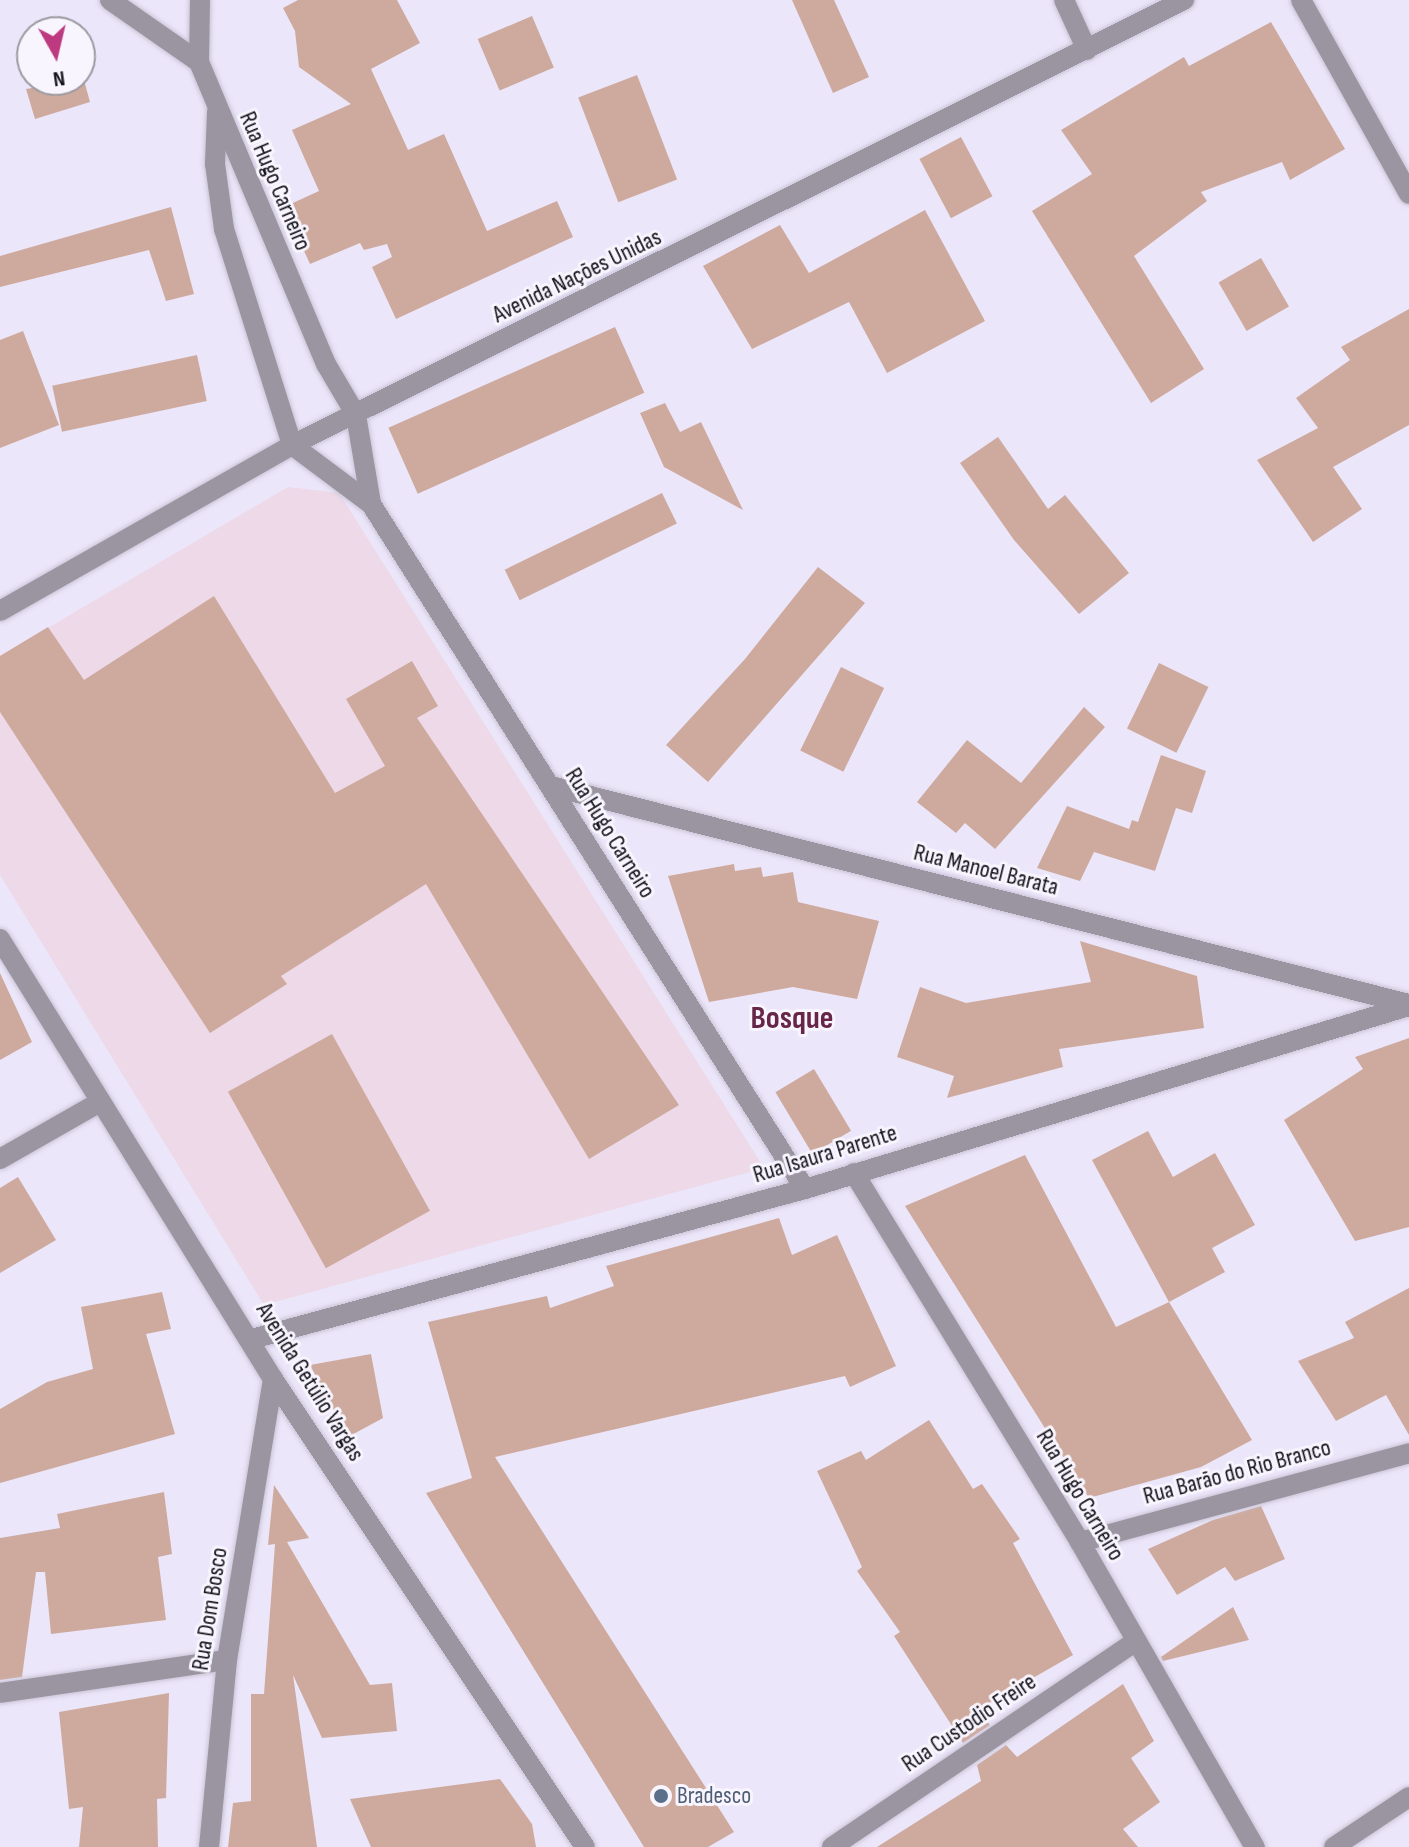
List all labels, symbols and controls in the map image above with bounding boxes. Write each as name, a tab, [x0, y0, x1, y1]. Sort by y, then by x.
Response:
north arrow	[16, 16, 96, 96]
text: N	[51, 64, 67, 92]
street label: Rua Hugo Carneiro	[233, 107, 317, 255]
street label: Avenida Nações Unidas	[488, 223, 666, 329]
street label: Rua Hugo Carneiro	[559, 763, 661, 903]
street label: Rua Manoel Barata	[911, 838, 1061, 902]
district label: Bosque	[750, 1000, 834, 1038]
street label: Rua Isaura Parente	[750, 1118, 900, 1190]
street label: Avenida Getúlio Vargas	[250, 1297, 370, 1467]
street label: Rua Hugo Carneiro	[1030, 1424, 1130, 1566]
street label: Rua Barão do Rio Branco	[1140, 1433, 1334, 1511]
street label: Rua Dom Bosco	[186, 1546, 234, 1672]
street label: Rua Custodio Freire	[896, 1668, 1042, 1778]
place label: Bradesco	[677, 1782, 751, 1810]
marker: Bradesco	[652, 1787, 670, 1805]

